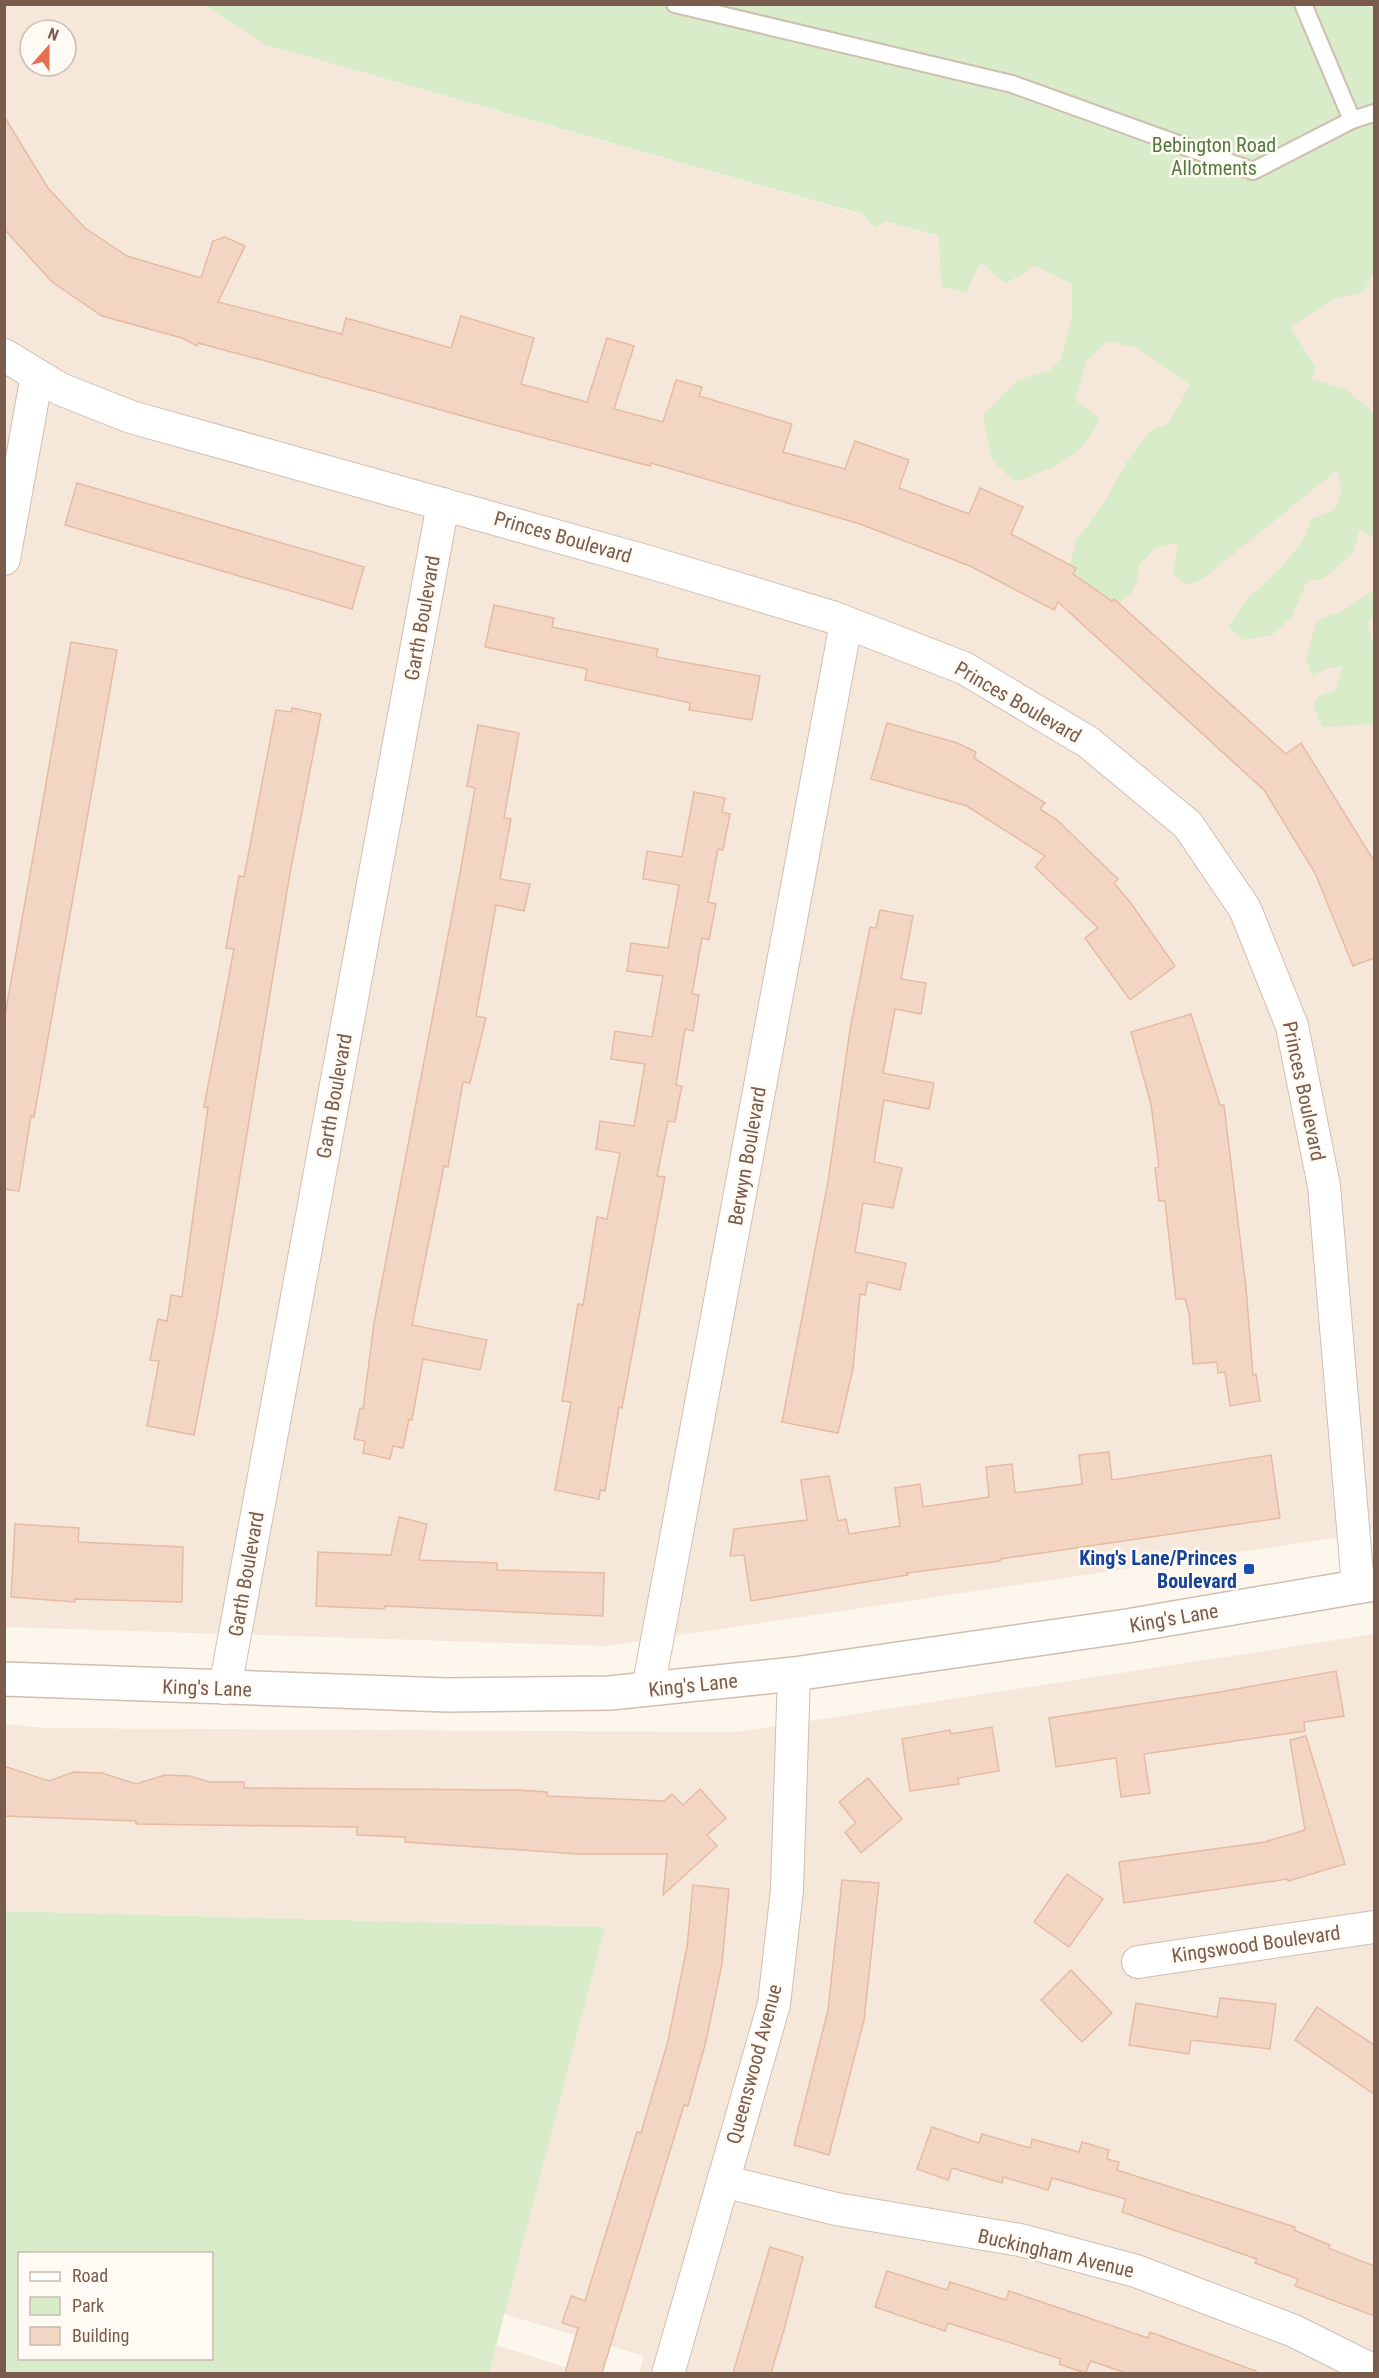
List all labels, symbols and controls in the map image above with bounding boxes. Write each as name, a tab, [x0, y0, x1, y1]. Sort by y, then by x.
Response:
north arrow	[18, 18, 78, 78]
text: N	[45, 24, 61, 45]
park label: Bebington Road Allotments	[1152, 133, 1276, 180]
street label: Princes Boulevard	[491, 506, 635, 568]
street label: Garth Boulevard	[399, 554, 445, 682]
street label: Princes Boulevard	[950, 656, 1086, 748]
street label: Princes Boulevard	[1277, 1019, 1331, 1163]
street label: Garth Boulevard	[311, 1032, 357, 1160]
street label: Berwyn Boulevard	[723, 1085, 771, 1227]
street label: Garth Boulevard	[223, 1510, 269, 1638]
place label: King's Lane/Princes Boulevard	[1079, 1546, 1237, 1593]
marker: King's Lane/Princes Boulevard	[1242, 1562, 1256, 1576]
street label: King's Lane	[1128, 1598, 1220, 1638]
street label: King's Lane	[647, 1668, 739, 1702]
street label: King's Lane	[162, 1674, 252, 1702]
street label: Kingswood Boulevard	[1170, 1920, 1342, 1968]
street label: Queenswood Avenue	[721, 1981, 787, 2147]
street label: Buckingham Avenue	[976, 2223, 1136, 2283]
legend	[18, 2252, 213, 2360]
text: Road	[72, 2265, 108, 2286]
text: Park	[72, 2295, 104, 2316]
text: Building	[72, 2325, 129, 2346]

